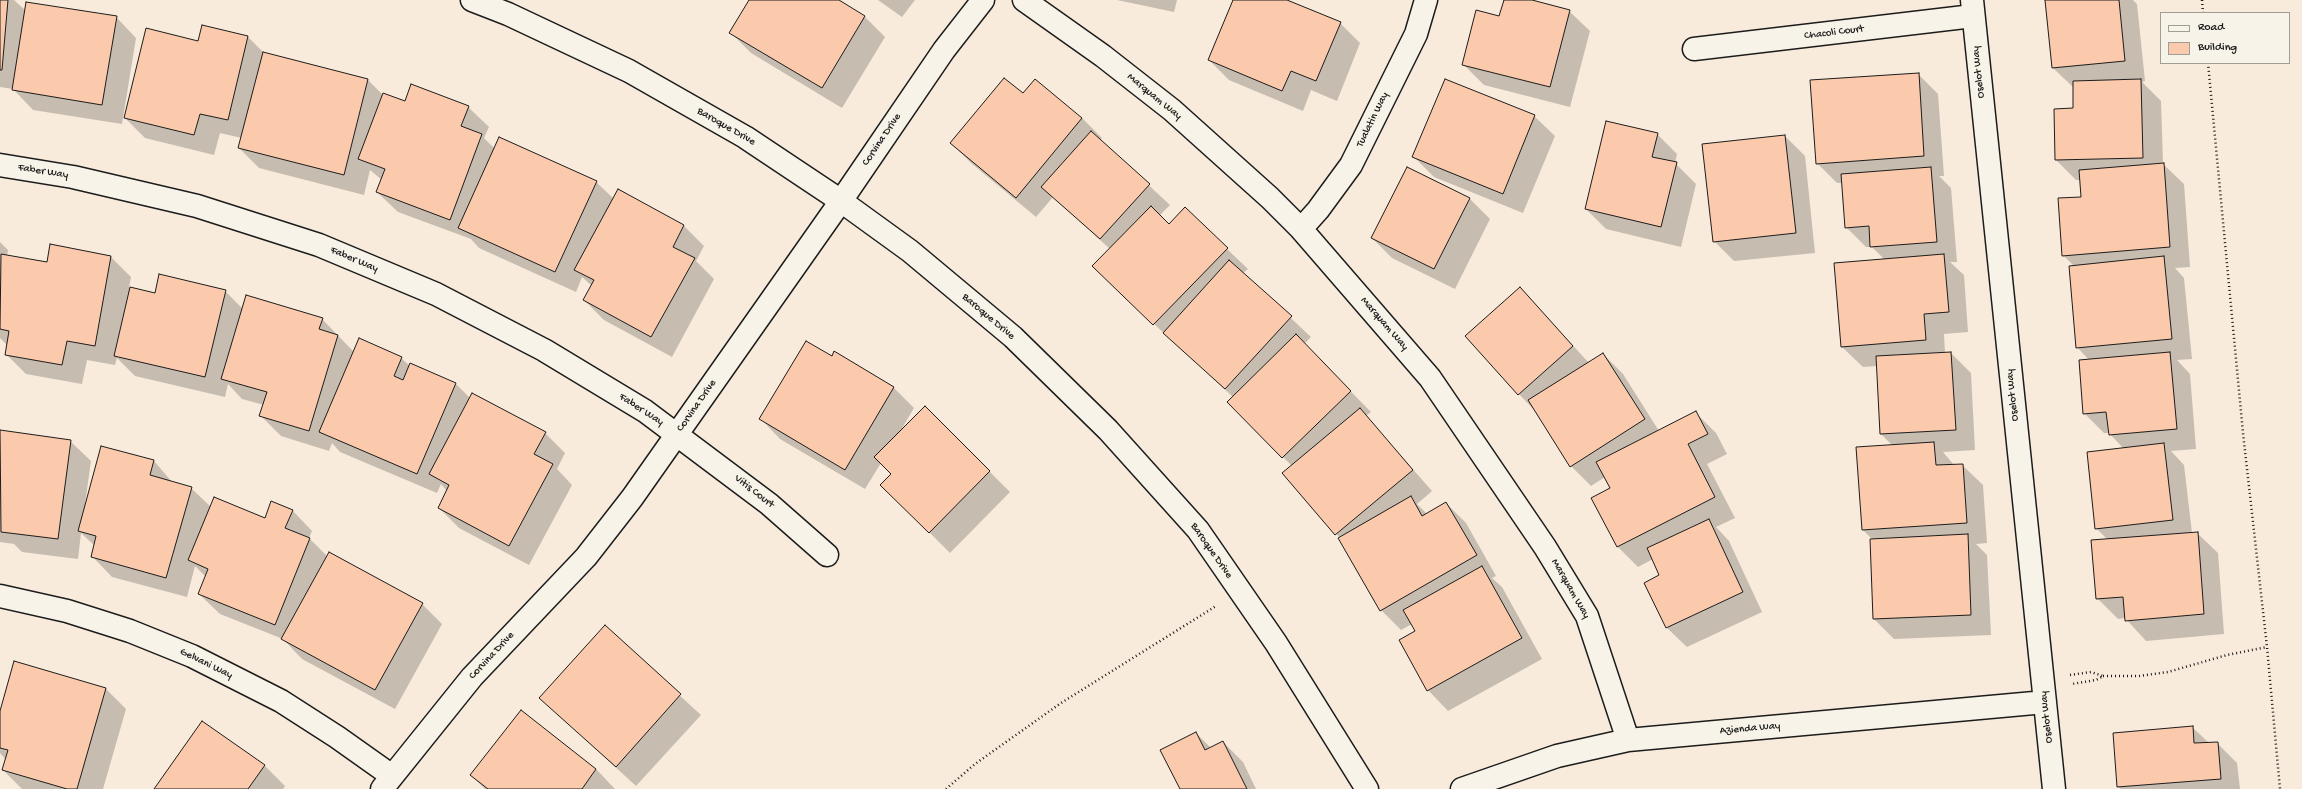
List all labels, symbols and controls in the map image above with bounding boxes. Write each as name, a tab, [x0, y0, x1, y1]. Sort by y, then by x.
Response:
legend	[2160, 12, 2290, 64]
text: Road	[2198, 21, 2224, 35]
street label: Chacoli Court	[1803, 23, 1865, 43]
text: Building	[2198, 41, 2237, 55]
street label: Oselot Way	[1970, 45, 1988, 99]
street label: Marquam Way	[1124, 71, 1184, 123]
street label: Tualatin Way	[1354, 90, 1392, 150]
street label: Baroque Drive	[694, 105, 758, 149]
street label: Corvina Drive	[860, 111, 904, 169]
street label: Faber Way	[17, 162, 69, 182]
street label: Faber Way	[328, 244, 380, 276]
street label: Baroque Drive	[959, 291, 1017, 343]
street label: Marquam Way	[1357, 294, 1411, 354]
street label: Oselot Way	[2004, 368, 2022, 422]
street label: Corvina Drive	[674, 377, 720, 435]
street label: Faber Way	[616, 391, 666, 429]
street label: Vitis Court	[731, 472, 777, 512]
street label: Baroque Drive	[1187, 520, 1235, 582]
street label: Marquam Way	[1548, 557, 1592, 621]
street label: Corvina Drive	[466, 629, 518, 683]
street label: Gelvani Way	[177, 646, 235, 682]
street label: Oselot Way	[2038, 690, 2056, 744]
street label: Azienda Way	[1719, 720, 1781, 738]

